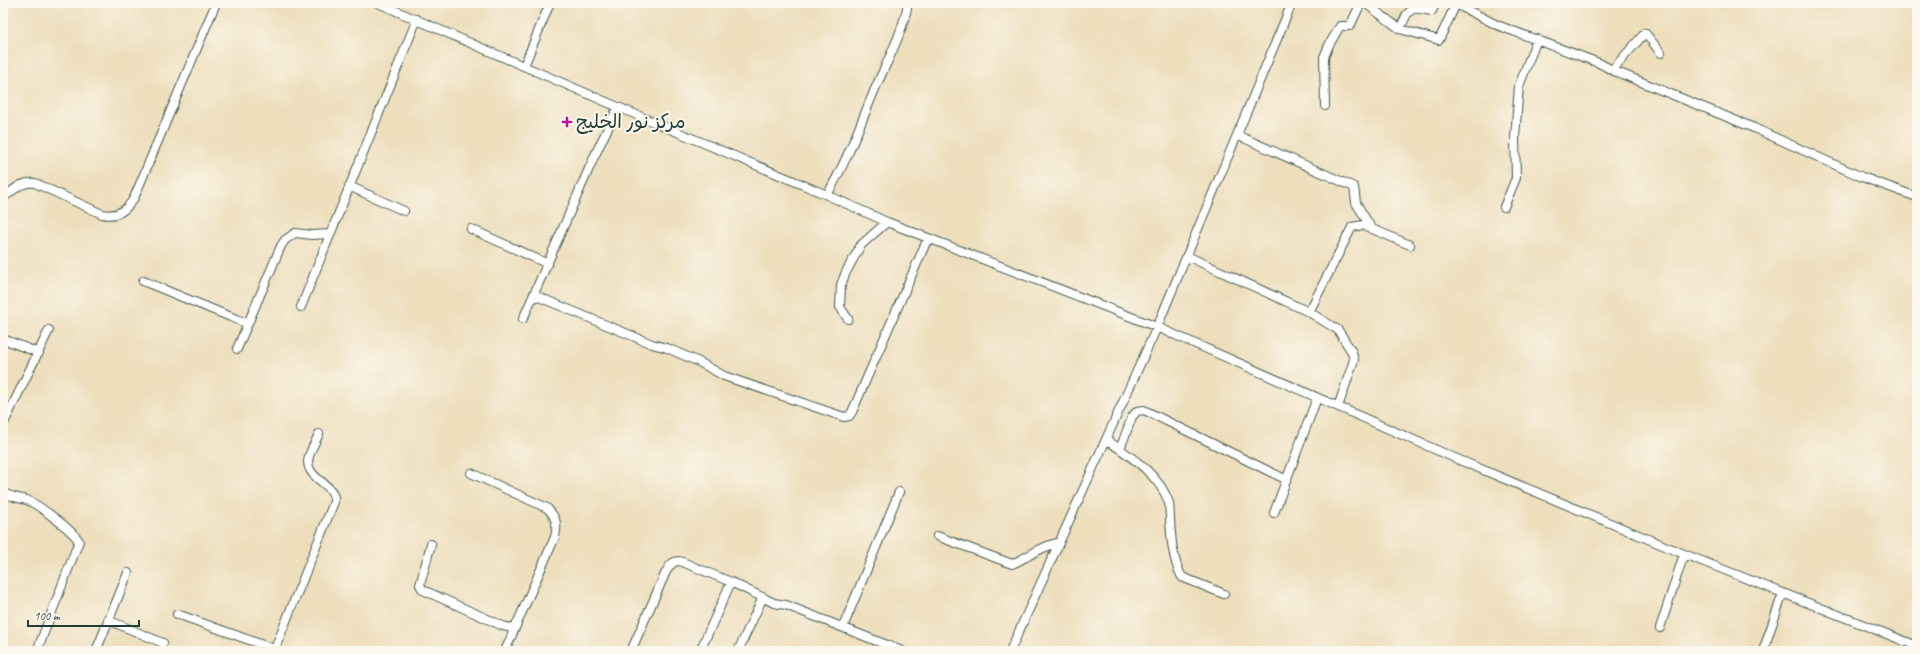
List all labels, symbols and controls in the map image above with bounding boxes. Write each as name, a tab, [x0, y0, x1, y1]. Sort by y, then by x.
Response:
place label: مركز نور الخليج	[576, 110, 686, 134]
marker: مركز نور الخليج	[561, 116, 573, 128]
scale bar	[28, 602, 139, 628]
text: 100 m	[34, 608, 61, 624]

